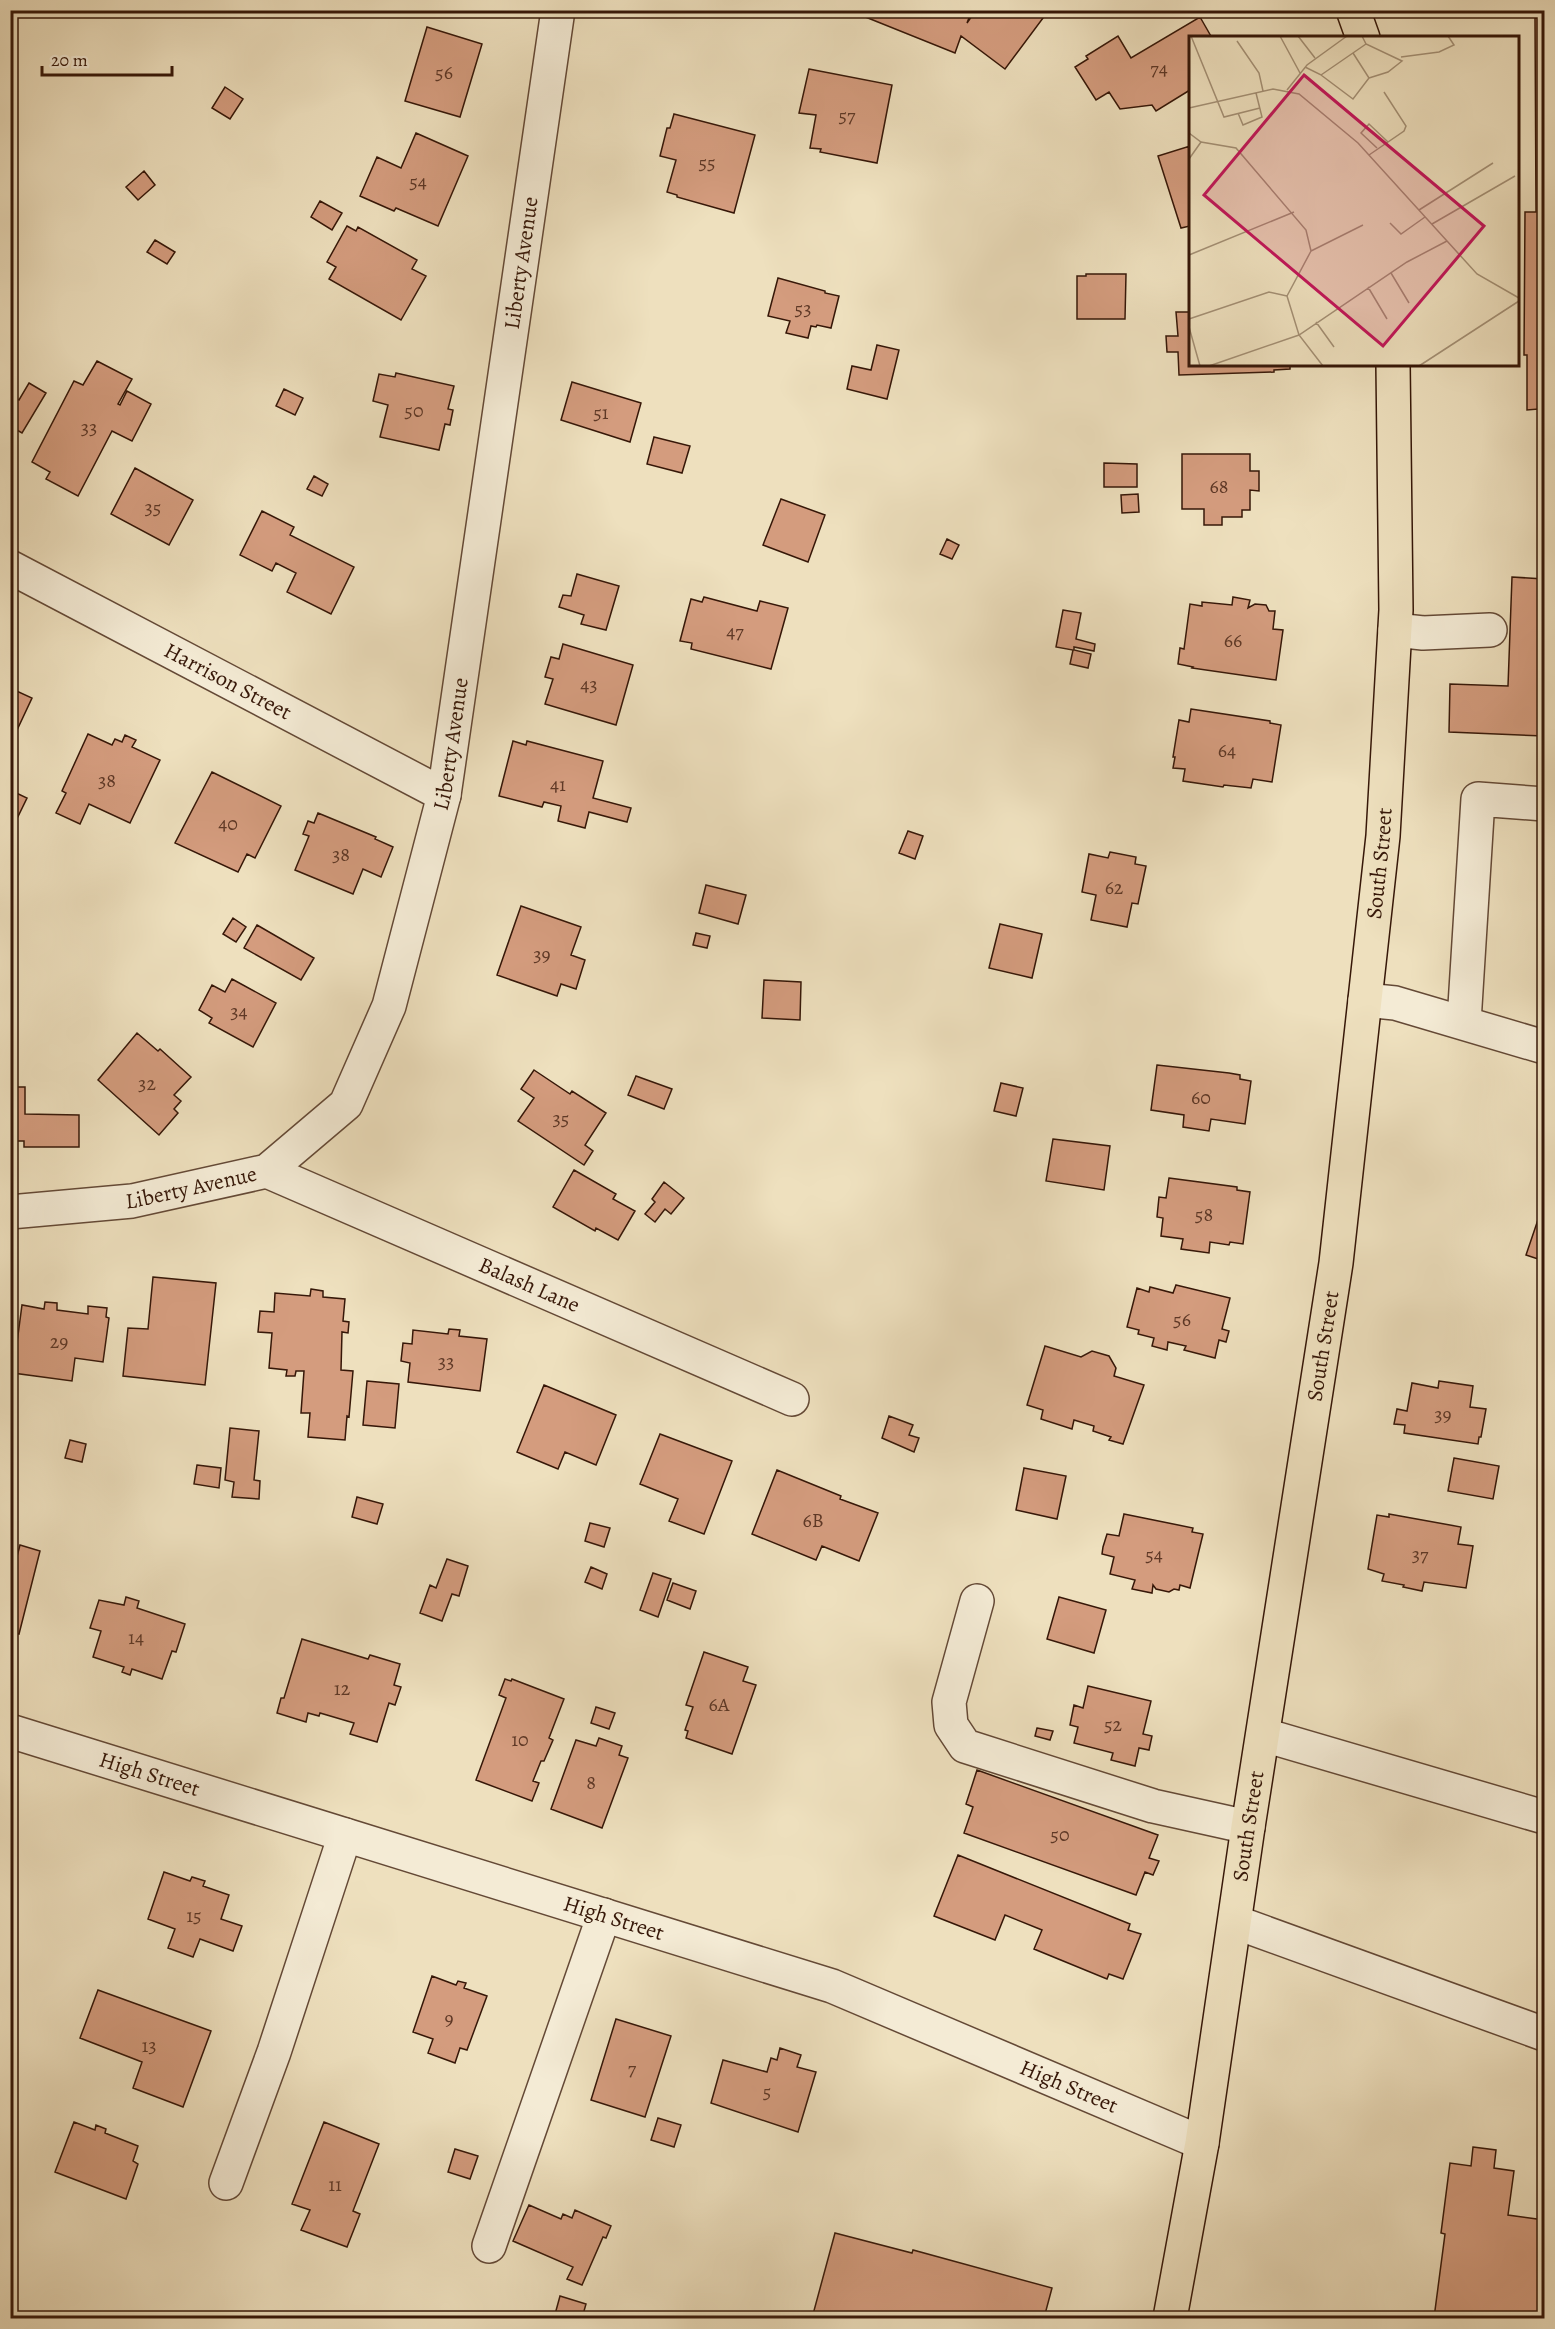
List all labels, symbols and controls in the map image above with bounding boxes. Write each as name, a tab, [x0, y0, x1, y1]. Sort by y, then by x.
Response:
inset map	[1189, 36, 1519, 366]
scale bar	[42, 39, 172, 77]
text: 20 m	[51, 48, 88, 72]
house number: 74	[1150, 55, 1168, 82]
house number: 56	[435, 59, 453, 86]
house number: 57	[839, 102, 856, 129]
house number: 55	[698, 149, 716, 176]
house number: 54	[409, 168, 427, 195]
street label: Liberty Avenue	[497, 195, 546, 331]
house number: 53	[795, 295, 811, 322]
house number: 50	[404, 397, 424, 424]
house number: 51	[593, 399, 609, 426]
house number: 33	[81, 414, 97, 441]
house number: 68	[1210, 473, 1228, 500]
house number: 35	[145, 494, 161, 521]
house number: 47	[726, 618, 744, 645]
house number: 66	[1224, 627, 1242, 654]
street label: Harrison Street	[159, 636, 297, 727]
house number: 43	[580, 671, 598, 698]
street label: Liberty Avenue	[426, 676, 476, 814]
house number: 64	[1218, 737, 1236, 764]
house number: 38	[98, 767, 116, 794]
house number: 41	[550, 771, 566, 798]
street label: South Street	[1359, 807, 1400, 921]
house number: 40	[218, 810, 238, 837]
house number: 38	[332, 841, 350, 868]
house number: 62	[1105, 874, 1124, 901]
house number: 39	[533, 941, 551, 968]
house number: 34	[230, 998, 248, 1025]
house number: 32	[138, 1070, 156, 1097]
house number: 60	[1191, 1084, 1211, 1111]
house number: 35	[553, 1105, 569, 1132]
street label: Liberty Avenue	[124, 1159, 260, 1217]
house number: 58	[1195, 1201, 1213, 1228]
street label: Balash Lane	[474, 1250, 585, 1320]
street label: South Street	[1300, 1289, 1346, 1404]
house number: 56	[1173, 1306, 1191, 1333]
house number: 29	[50, 1328, 68, 1355]
house number: 33	[438, 1348, 454, 1375]
house number: 39	[1434, 1401, 1452, 1428]
house number: 6B	[802, 1507, 824, 1534]
house number: 54	[1145, 1541, 1163, 1568]
house number: 37	[1412, 1541, 1429, 1568]
house number: 14	[128, 1624, 144, 1651]
house number: 12	[334, 1675, 351, 1702]
house number: 6A	[709, 1691, 730, 1718]
house number: 52	[1104, 1711, 1123, 1738]
house number: 10	[511, 1726, 529, 1753]
street label: High Street	[95, 1745, 203, 1804]
house number: 8	[586, 1769, 596, 1796]
street label: South Street	[1225, 1769, 1272, 1884]
house number: 50	[1050, 1821, 1070, 1848]
street label: High Street	[560, 1889, 668, 1948]
house number: 15	[186, 1902, 202, 1929]
house number: 9	[444, 2005, 454, 2032]
house number: 13	[141, 2032, 157, 2059]
street label: High Street	[1015, 2052, 1123, 2121]
house number: 7	[628, 2055, 637, 2082]
house number: 5	[763, 2078, 771, 2105]
house number: 11	[328, 2171, 342, 2198]

